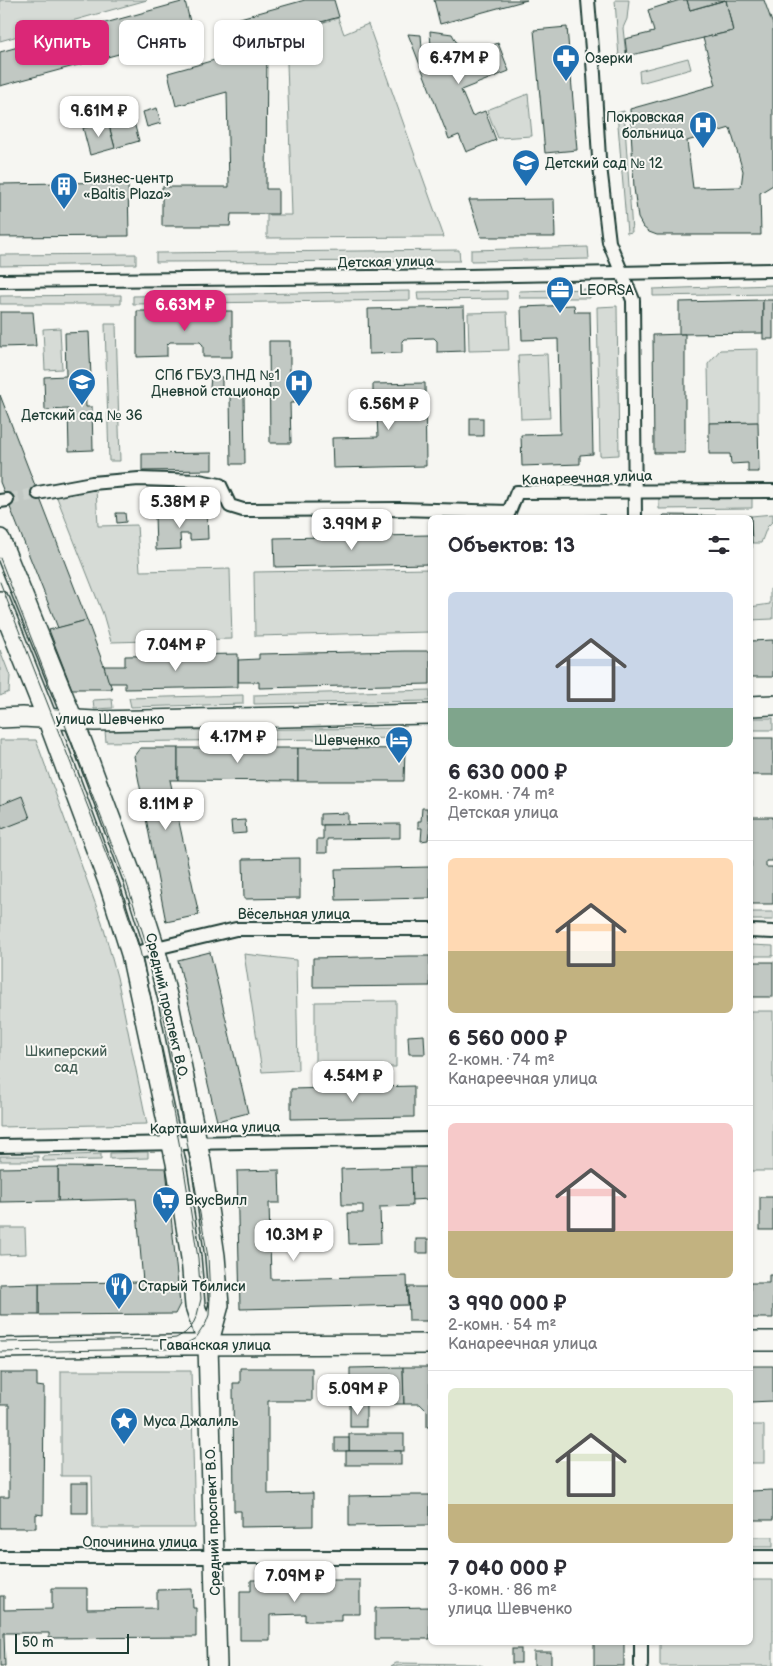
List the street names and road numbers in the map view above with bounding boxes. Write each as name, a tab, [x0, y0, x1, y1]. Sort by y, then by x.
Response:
street label: Детская улица	[338, 253, 435, 271]
street label: Канареечная улица	[521, 467, 653, 489]
street label: улица Шевченко	[56, 711, 164, 728]
street label: Вёсельная улица	[238, 906, 351, 923]
street label: Средний проспект В.О.	[142, 931, 192, 1081]
street label: Карташихина улица	[149, 1118, 281, 1138]
street label: Гаванская улица	[159, 1337, 272, 1354]
street label: Средний проспект В.О.	[202, 1446, 224, 1596]
street label: Опочинина улица	[83, 1534, 198, 1551]

